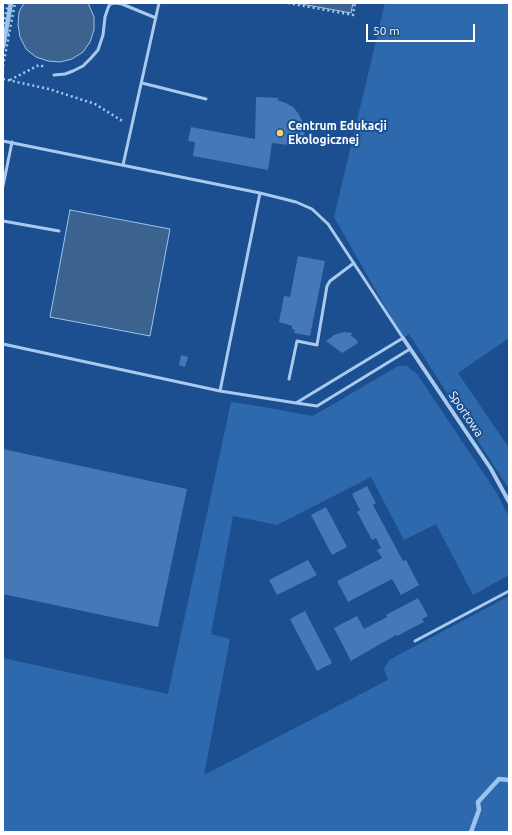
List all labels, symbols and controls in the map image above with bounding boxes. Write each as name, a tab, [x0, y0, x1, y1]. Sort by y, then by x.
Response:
scale bar	[368, 16, 477, 42]
text: 50 m	[373, 24, 400, 37]
place label: Centrum Edukacji Ekologicznej	[288, 119, 387, 147]
marker: Centrum Edukacji Ekologicznej	[275, 128, 285, 138]
street label: Sportowa	[445, 388, 487, 440]

